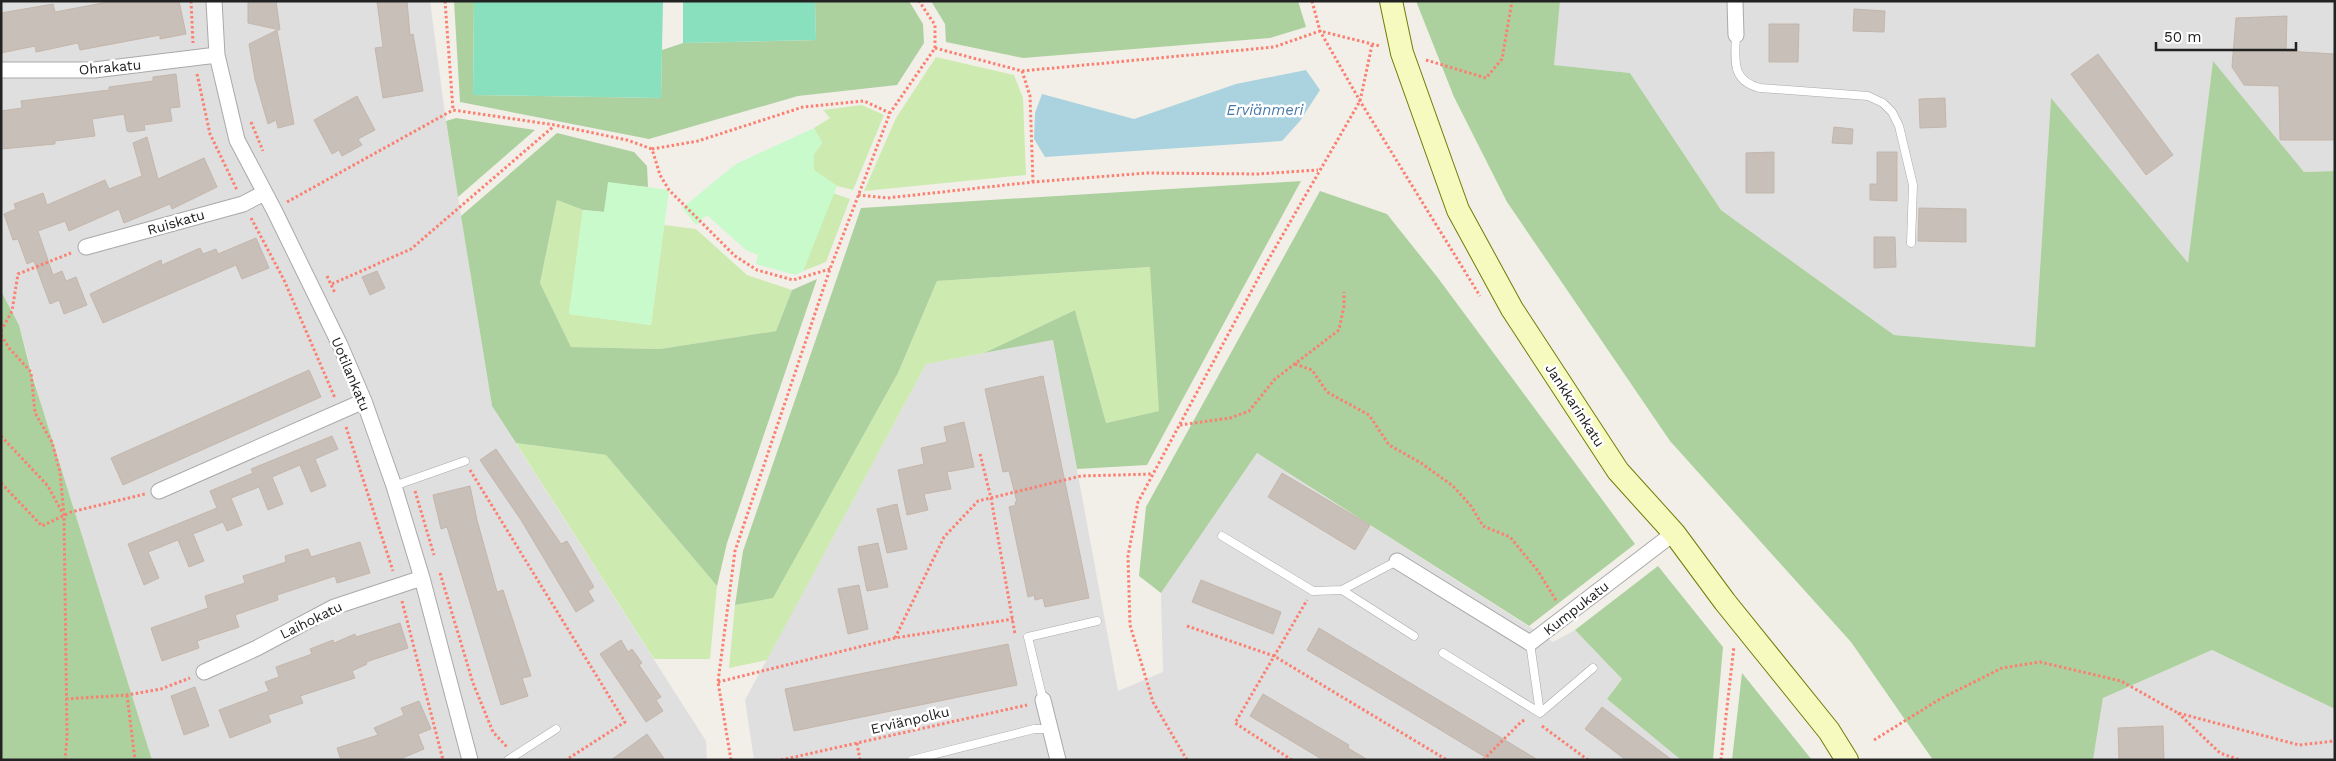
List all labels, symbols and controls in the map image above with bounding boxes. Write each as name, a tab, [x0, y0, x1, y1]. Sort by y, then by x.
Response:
scale bar	[2156, 20, 2296, 52]
text: 50 m	[2164, 28, 2201, 46]
street label: Ohrakatu	[78, 56, 142, 78]
water label: Erviänmeri	[1227, 101, 1305, 119]
street label: Ruiskatu	[146, 206, 206, 238]
street label: Uotilankatu	[328, 335, 374, 413]
street label: Jankkarinkatu	[1542, 360, 1608, 450]
street label: Kumpukatu	[1540, 578, 1612, 638]
street label: Laihokatu	[277, 598, 345, 642]
street label: Erviänpolku	[869, 703, 951, 737]

